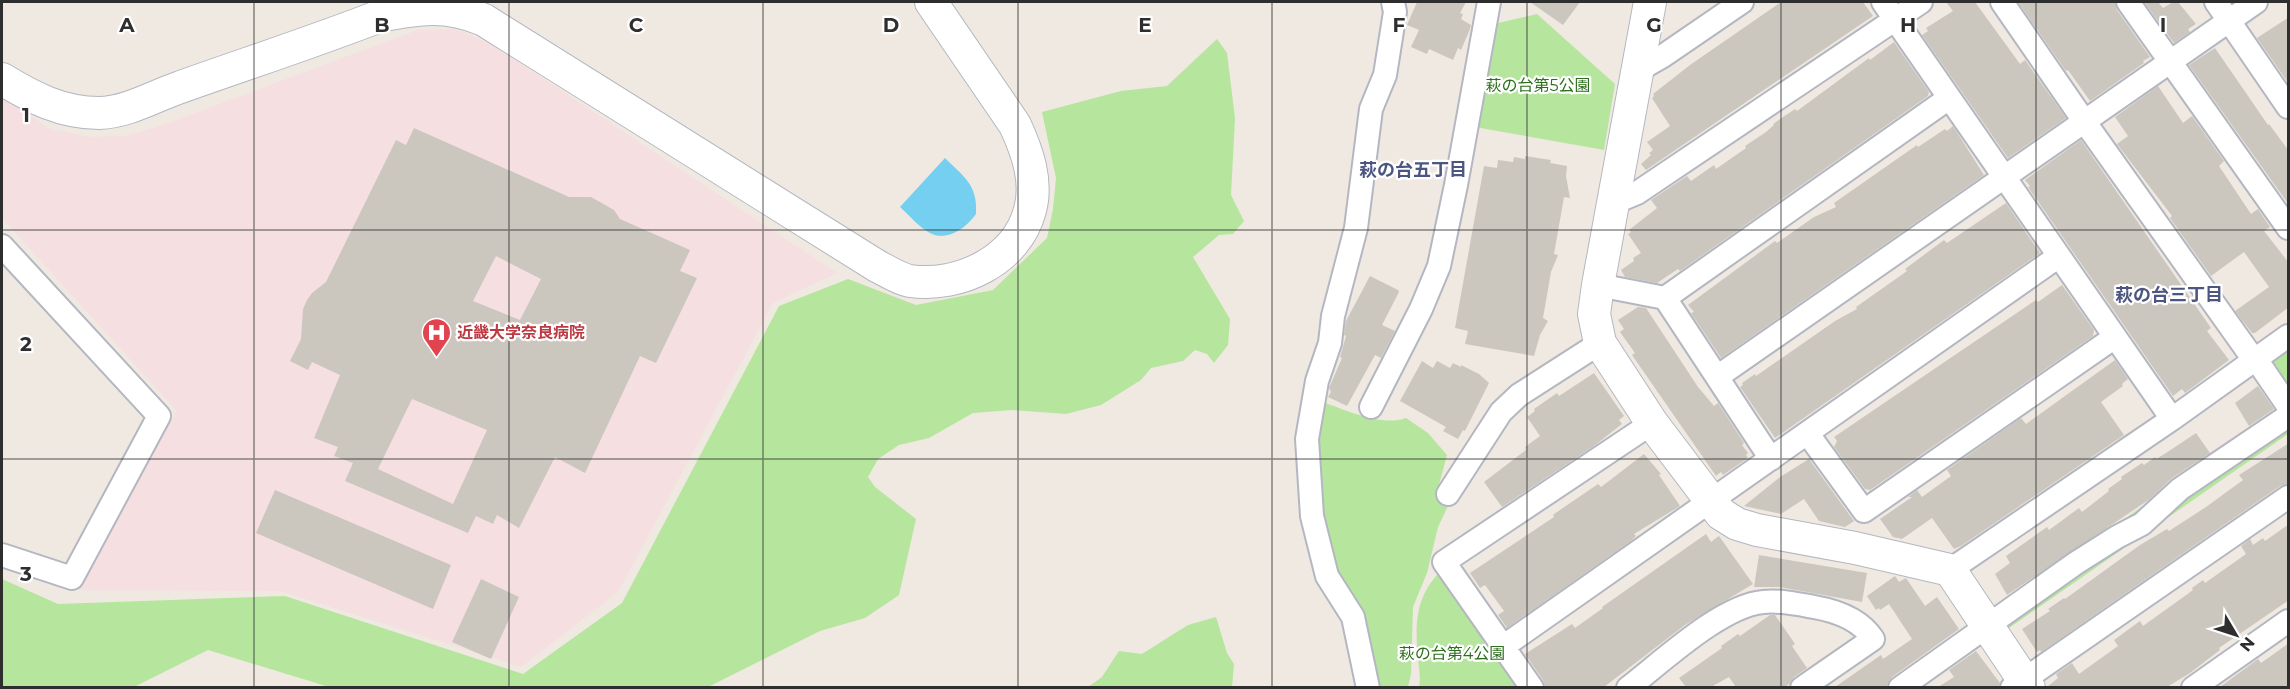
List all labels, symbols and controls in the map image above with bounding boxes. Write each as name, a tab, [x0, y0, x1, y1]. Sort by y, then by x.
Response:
text: A	[118, 13, 135, 37]
text: B	[374, 13, 390, 37]
text: C	[629, 13, 644, 37]
text: D	[883, 13, 899, 37]
text: E	[1138, 13, 1152, 37]
text: F	[1393, 13, 1406, 37]
text: G	[1646, 13, 1662, 37]
text: H	[1900, 13, 1916, 37]
text: I	[2160, 13, 2166, 37]
park label: 萩の台第5公園	[1485, 76, 1591, 95]
text: 1	[22, 103, 30, 127]
district label: 萩の台五丁目	[1359, 159, 1467, 181]
district label: 萩の台三丁目	[2115, 284, 2223, 306]
hospital icon: 近畿大学奈良病院	[420, 316, 452, 358]
place label: 近畿大学奈良病院	[457, 323, 585, 342]
text: 2	[20, 332, 32, 356]
text: 3	[19, 562, 32, 586]
north arrow	[2206, 605, 2266, 665]
text: N	[2236, 633, 2259, 655]
park label: 萩の台第4公園	[1399, 644, 1505, 663]

